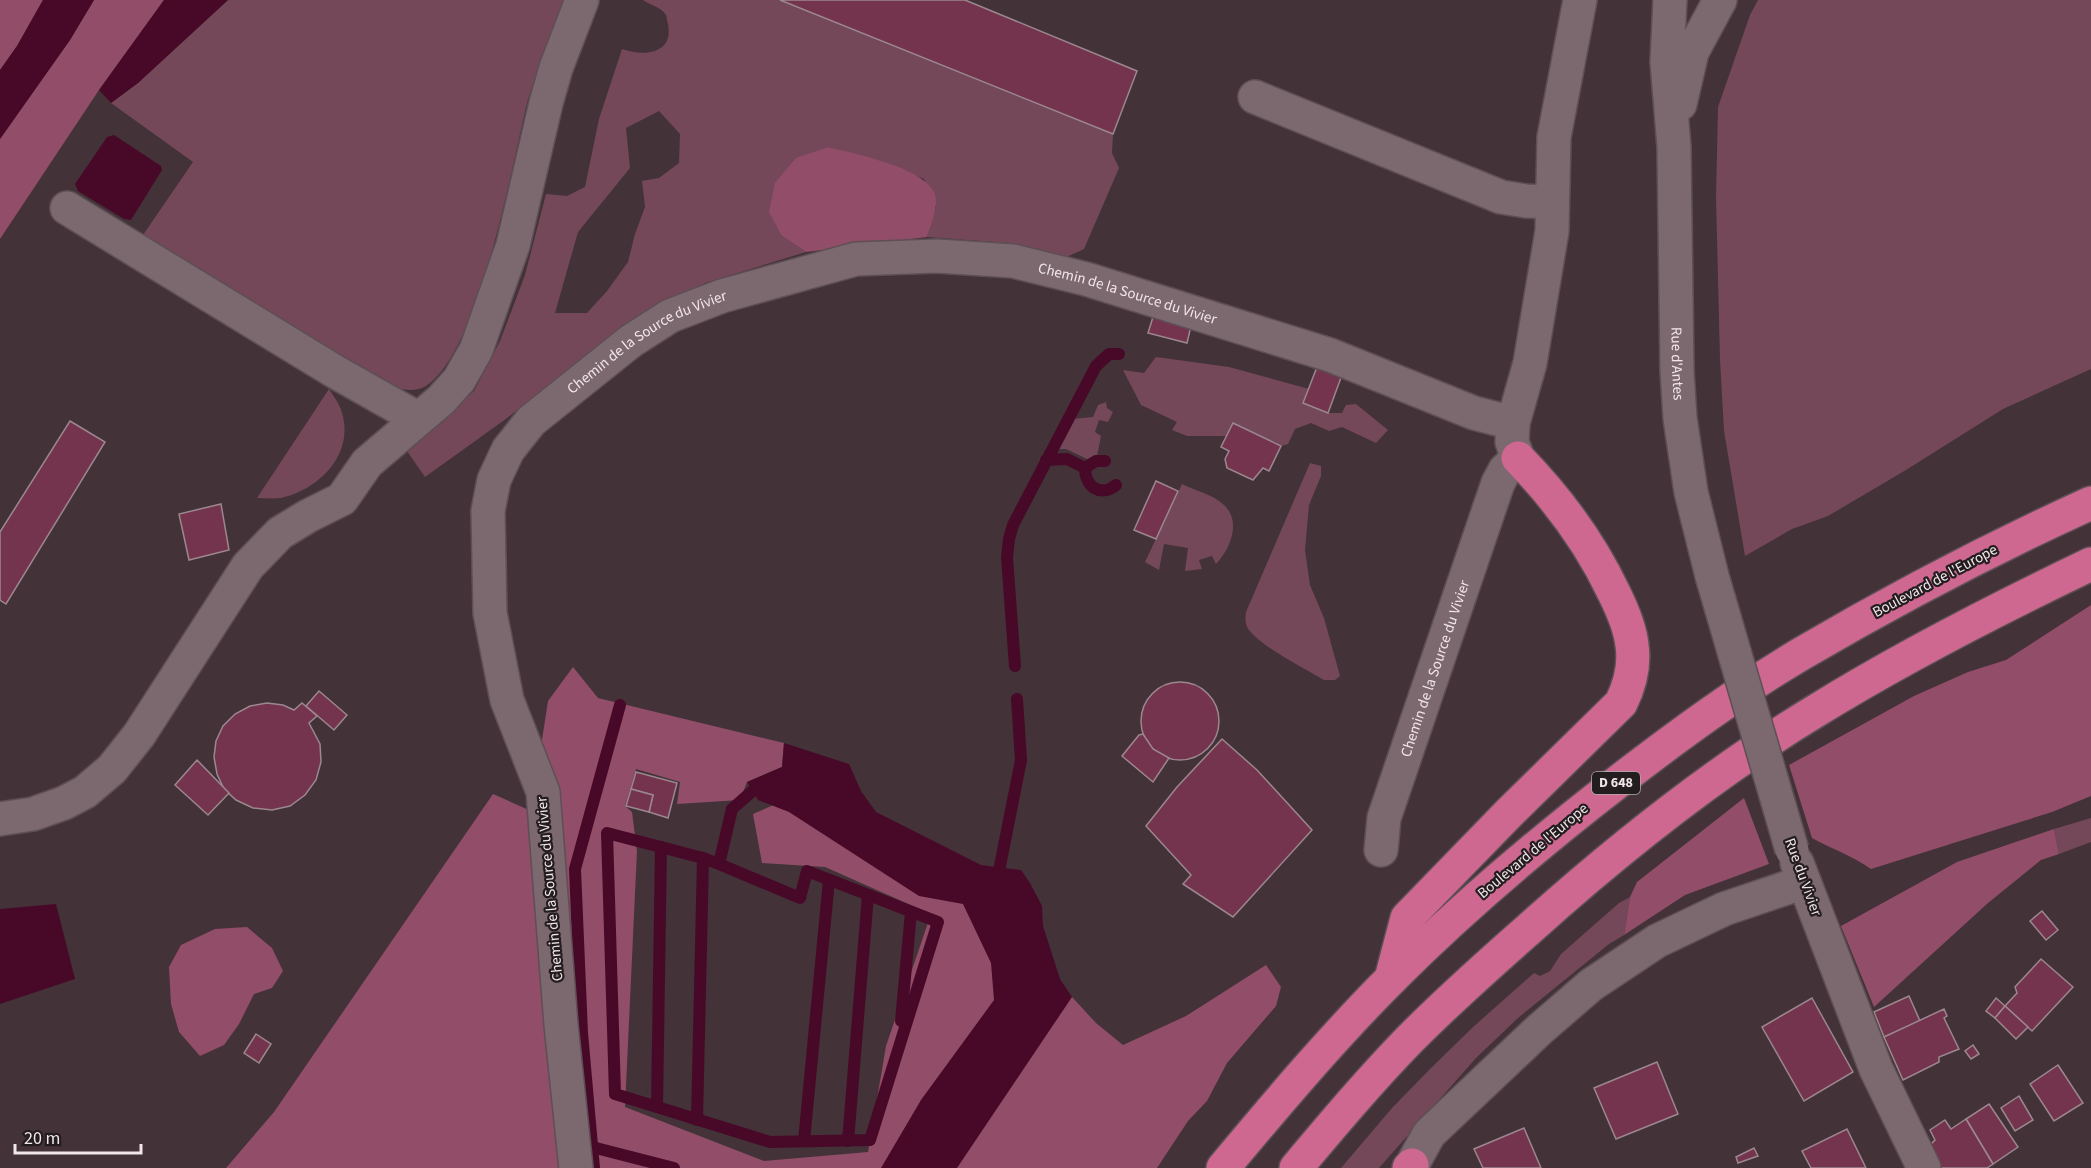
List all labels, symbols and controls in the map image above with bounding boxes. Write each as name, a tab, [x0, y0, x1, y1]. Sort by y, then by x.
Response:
street label: Chemin de la Source du Vivier	[1036, 257, 1220, 330]
street label: Chemin de la Source du Vivier	[562, 285, 729, 399]
street label: Rue d'Antes	[1666, 327, 1689, 401]
street label: Boulevard de l'Europe	[1869, 539, 2001, 623]
street label: Chemin de la Source du Vivier	[1395, 577, 1475, 760]
road number: D 648	[1592, 772, 1640, 794]
street label: Chemin de la Source du Vivier	[531, 795, 569, 982]
street label: Boulevard de l'Europe	[1473, 798, 1593, 904]
street label: Rue du Vivier	[1779, 835, 1827, 920]
scale bar	[15, 1117, 141, 1155]
text: 20 m	[24, 1126, 60, 1151]

